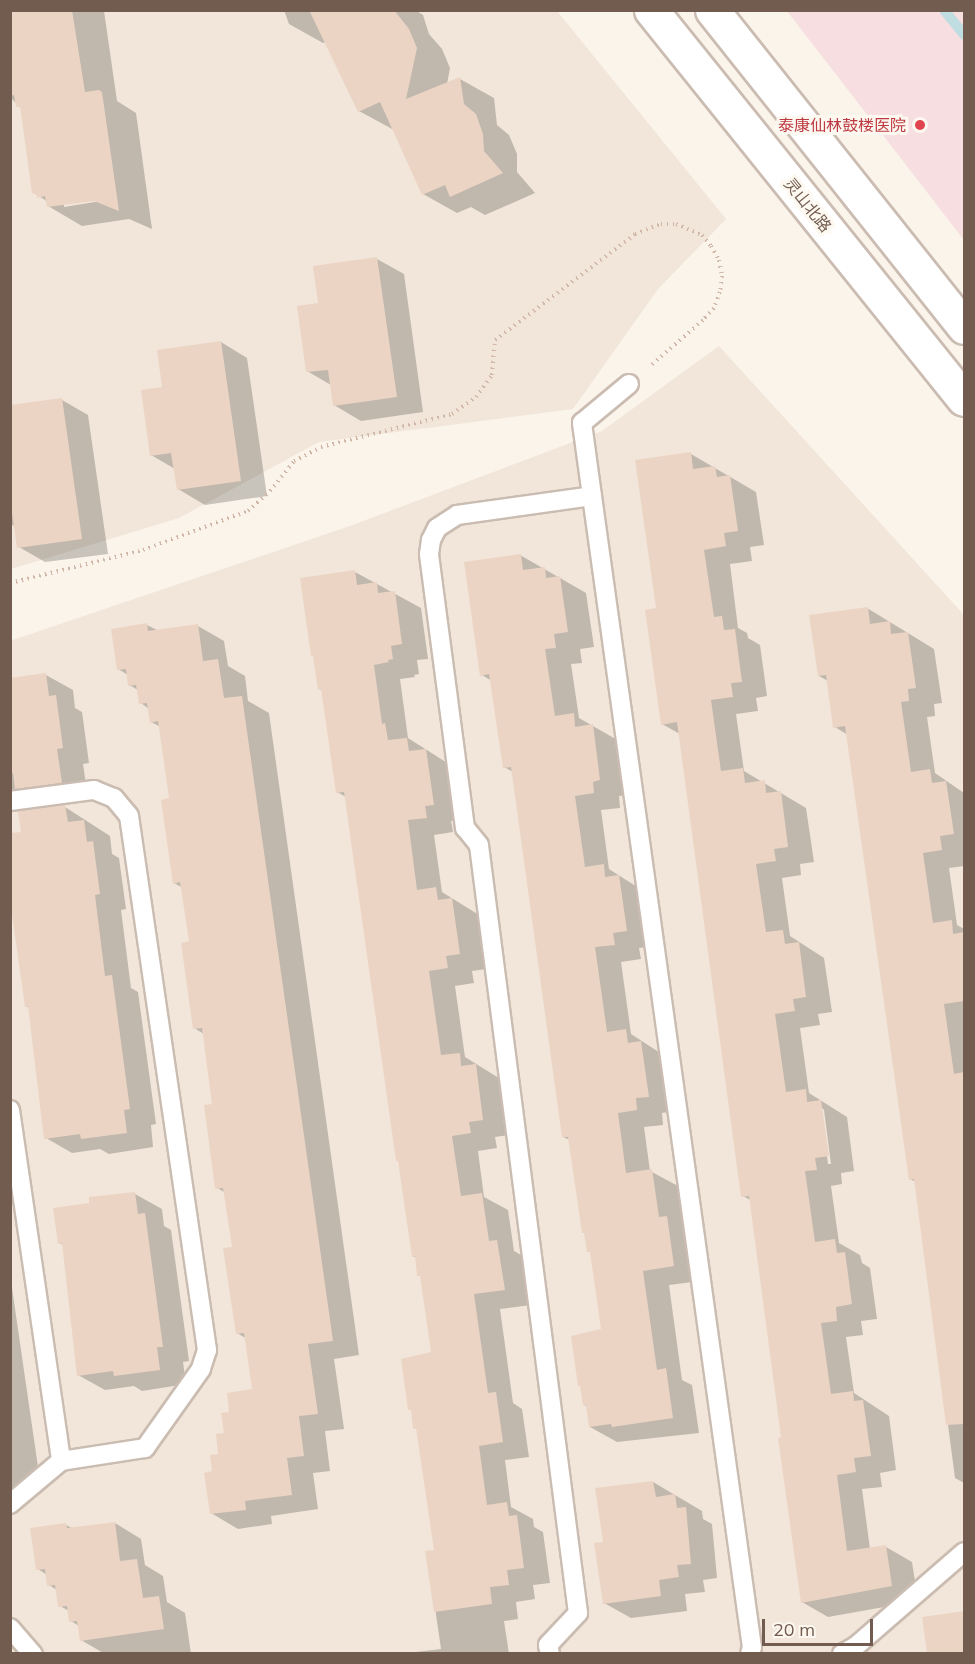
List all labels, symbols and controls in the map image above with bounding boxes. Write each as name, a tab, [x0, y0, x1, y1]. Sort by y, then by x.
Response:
place label: 泰康仙林鼓楼医院	[778, 115, 906, 135]
marker: 泰康仙林鼓楼医院	[911, 116, 929, 134]
street label: 灵山北路	[780, 174, 836, 236]
scale bar	[765, 1607, 876, 1645]
text: 20 m	[773, 1618, 815, 1641]

